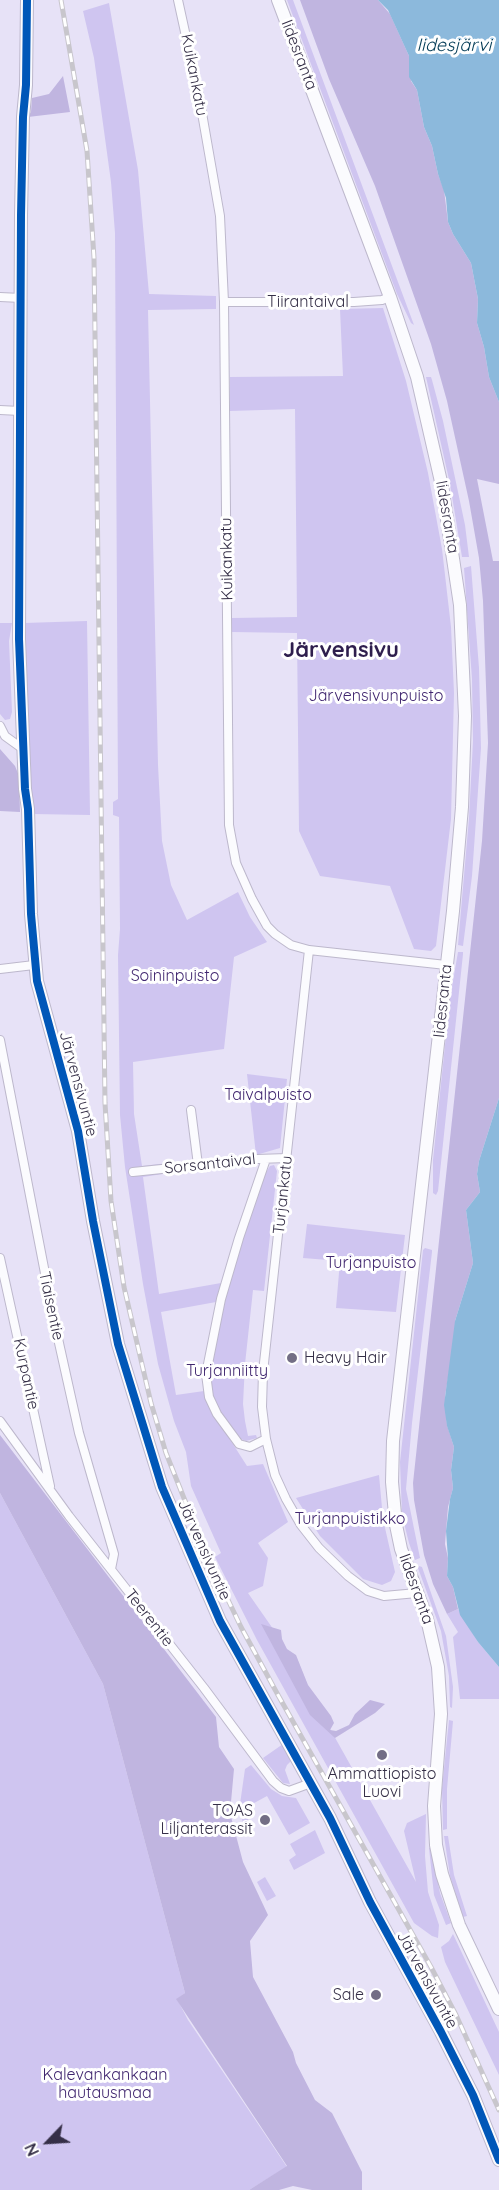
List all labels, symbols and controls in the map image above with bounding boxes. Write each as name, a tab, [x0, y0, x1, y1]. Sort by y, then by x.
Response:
street label: Iidesranta	[277, 17, 321, 93]
street label: Kuikankatu	[177, 32, 211, 118]
water label: Iidesjärvi	[417, 35, 491, 57]
street label: Tiirantaival	[267, 292, 349, 312]
street label: Iidesranta	[431, 479, 463, 555]
street label: Kuikankatu	[217, 517, 237, 601]
district label: Järvensivu	[283, 637, 399, 663]
park label: Järvensivunpuisto	[309, 686, 443, 706]
street label: Iidesranta	[430, 963, 456, 1039]
park label: Soininpuisto	[131, 966, 219, 986]
street label: Järvensivuntie	[55, 1029, 101, 1139]
park label: Taivalpuisto	[224, 1085, 312, 1105]
street label: Sorsantaival	[163, 1150, 257, 1178]
street label: Turjankatu	[269, 1155, 297, 1235]
park label: Turjanpuisto	[326, 1253, 416, 1273]
street label: Tiaisentie	[34, 1270, 68, 1342]
street label: Kurpantie	[9, 1337, 43, 1411]
place label: Heavy Hair	[304, 1348, 387, 1368]
marker: Heavy Hair	[285, 1351, 299, 1365]
park label: Turjanniitty	[186, 1361, 268, 1381]
street label: Järvensivuntie	[173, 1497, 235, 1603]
park label: Turjanpuistikko	[294, 1509, 406, 1529]
street label: Iidesranta	[394, 1551, 438, 1627]
street label: Teerentie	[121, 1585, 177, 1651]
marker: Ammattiopisto Luovi	[375, 1748, 389, 1762]
place label: Ammattiopisto Luovi	[328, 1764, 436, 1802]
place label: TOAS Liljanterassit	[160, 1801, 253, 1839]
marker: TOAS Liljanterassit	[258, 1813, 272, 1827]
street label: Järvensivuntie	[392, 1928, 462, 2032]
place label: Sale	[333, 1985, 364, 2005]
marker: Sale	[369, 1988, 383, 2002]
park label: Kalevankankaan hautausmaa	[42, 2065, 168, 2103]
north arrow	[18, 2112, 78, 2172]
text: N	[20, 2140, 43, 2159]

